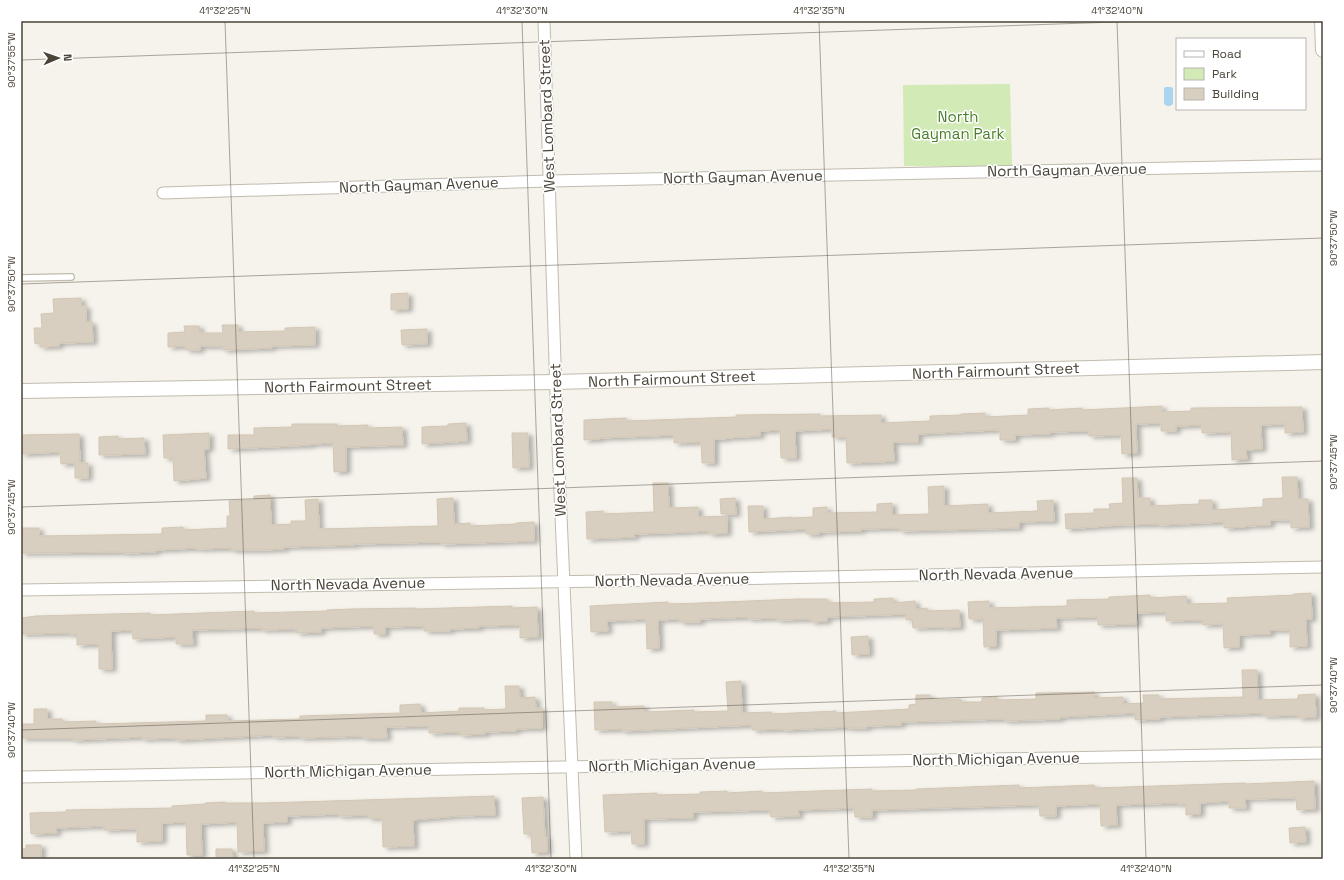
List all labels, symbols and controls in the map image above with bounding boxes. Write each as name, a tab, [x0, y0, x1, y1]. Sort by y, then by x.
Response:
text: 41°32'25"N	[199, 4, 251, 17]
text: 41°32'30"N	[496, 4, 548, 17]
text: 41°32'35"N	[793, 4, 845, 17]
text: 41°32'40"N	[1091, 4, 1143, 17]
text: 90°37'55"W	[5, 32, 18, 88]
north arrow	[38, 38, 78, 78]
legend	[1176, 38, 1306, 110]
street label: West Lombard Street	[534, 39, 559, 193]
text: Road	[1212, 46, 1241, 62]
text: N	[61, 54, 75, 62]
text: Park	[1212, 66, 1237, 82]
text: Building	[1212, 86, 1259, 102]
park label: North Gayman Park	[911, 107, 1005, 143]
street label: North Gayman Avenue	[987, 159, 1147, 180]
street label: North Gayman Avenue	[663, 166, 823, 187]
street label: North Gayman Avenue	[339, 172, 499, 197]
text: 90°37'50"W	[1327, 210, 1340, 266]
text: 90°37'50"W	[5, 256, 18, 312]
street label: North Fairmount Street	[912, 358, 1080, 383]
street label: West Lombard Street	[545, 363, 570, 517]
street label: North Fairmount Street	[588, 366, 756, 391]
street label: North Fairmount Street	[264, 375, 432, 396]
text: 90°37'45"W	[1327, 434, 1340, 490]
text: 90°37'45"W	[5, 479, 18, 535]
street label: North Nevada Avenue	[919, 563, 1074, 584]
street label: North Nevada Avenue	[595, 569, 750, 590]
street label: North Nevada Avenue	[271, 573, 426, 594]
text: 90°37'40"W	[1327, 657, 1340, 713]
text: 90°37'40"W	[5, 702, 18, 758]
street label: North Michigan Avenue	[912, 748, 1080, 769]
street label: North Michigan Avenue	[588, 754, 756, 775]
street label: North Michigan Avenue	[264, 760, 432, 781]
text: 41°32'25"N	[228, 862, 280, 875]
text: 41°32'30"N	[525, 862, 577, 875]
text: 41°32'35"N	[823, 862, 875, 875]
text: 41°32'40"N	[1120, 862, 1172, 875]

